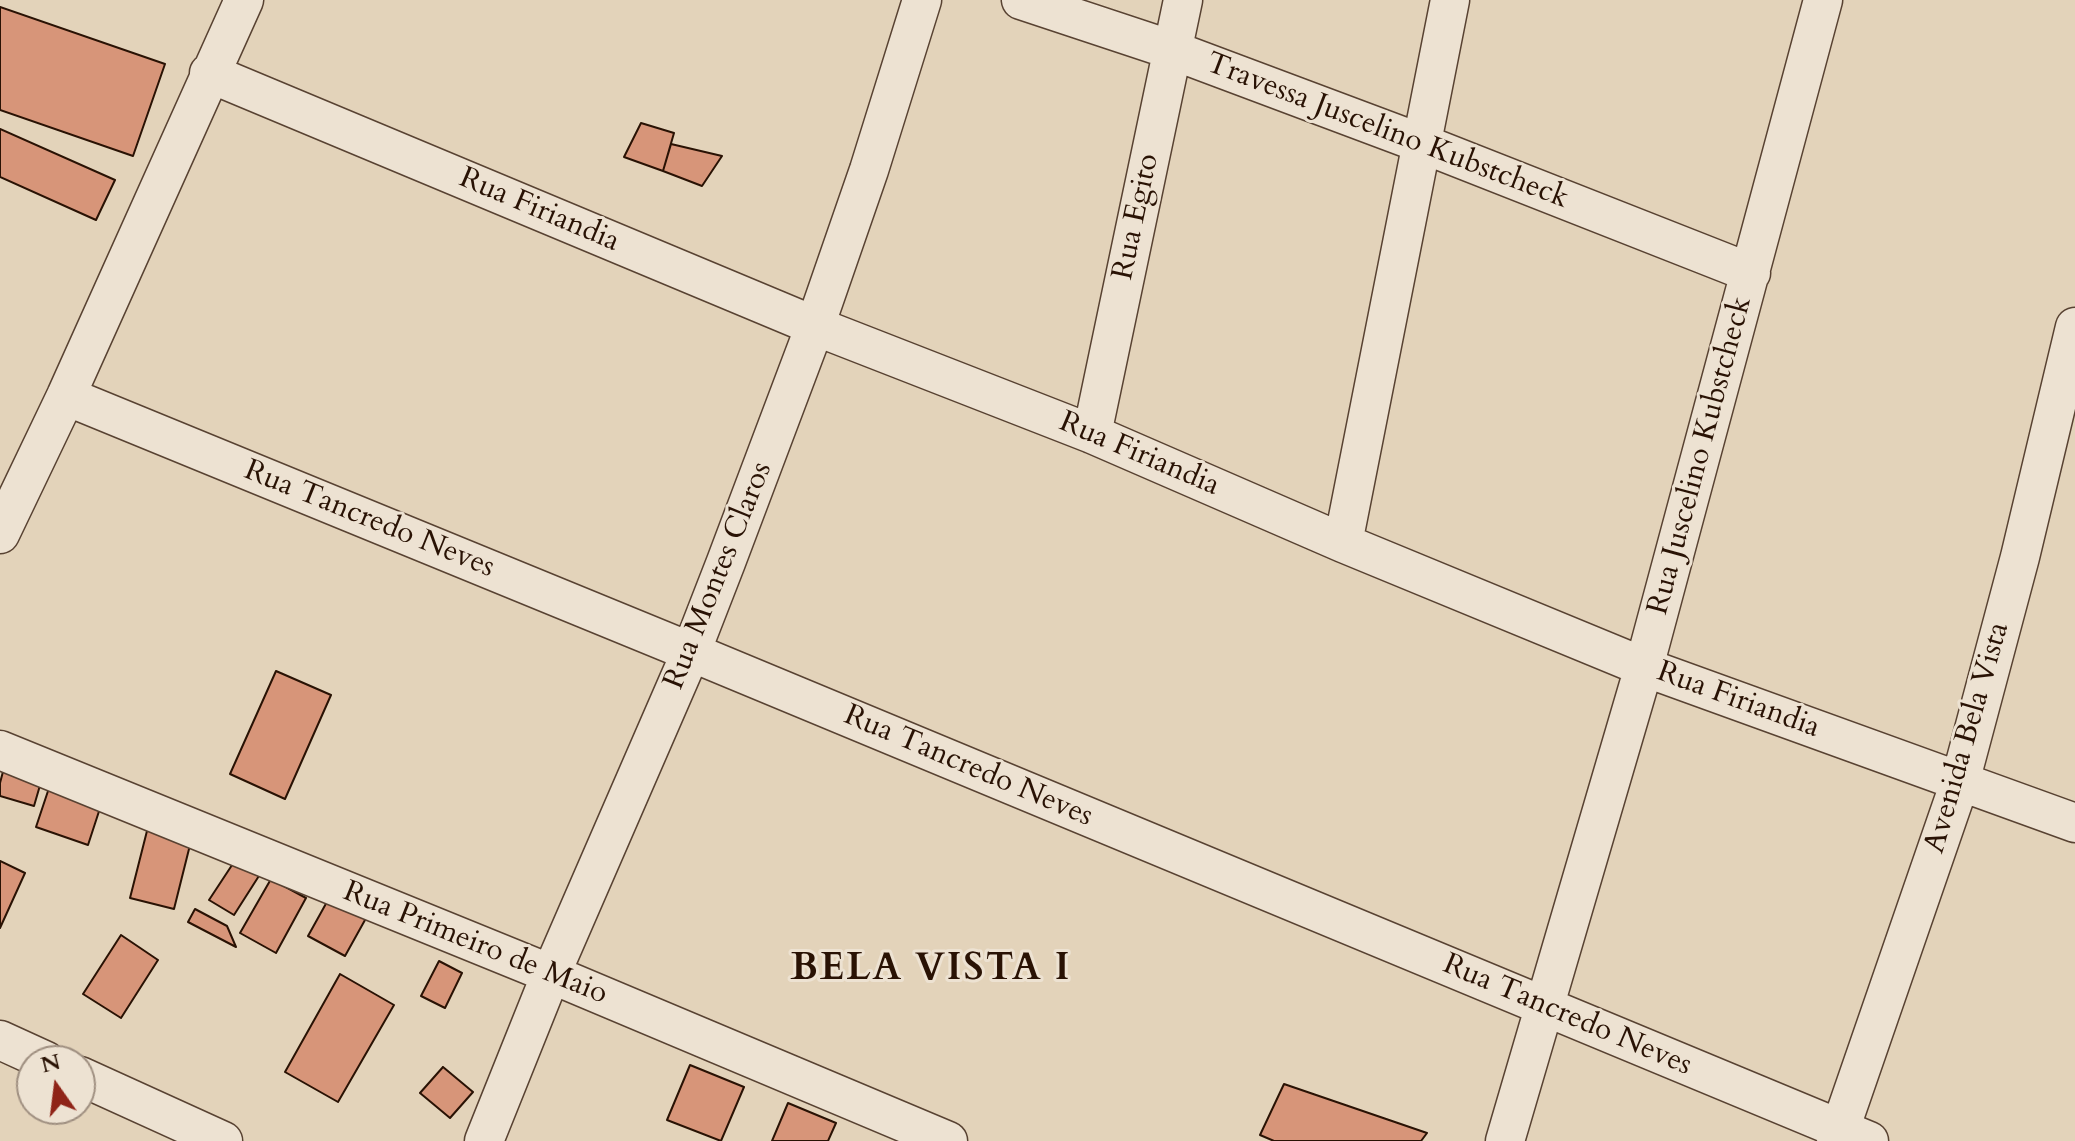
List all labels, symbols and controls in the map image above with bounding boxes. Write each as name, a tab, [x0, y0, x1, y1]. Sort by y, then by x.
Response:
street label: Travessa Juscelino Kubstcheck	[1201, 46, 1573, 218]
street label: Rua Egito	[1106, 151, 1168, 283]
street label: Rua Firiandia	[453, 161, 625, 261]
street label: Rua Juscelino Kubstcheck	[1641, 293, 1761, 619]
street label: Rua Firiandia	[1053, 405, 1225, 505]
street label: Rua Tancredo Neves	[239, 453, 499, 587]
street label: Rua Montes Claros	[657, 457, 781, 695]
street label: Avenida Bela Vista	[1918, 619, 2018, 857]
street label: Rua Firiandia	[1652, 655, 1824, 747]
street label: Rua Tancredo Neves	[838, 698, 1098, 836]
street label: Rua Primeiro de Maio	[338, 875, 612, 1013]
district label: BELA VISTA I	[791, 947, 1071, 993]
street label: Rua Tancredo Neves	[1437, 947, 1697, 1085]
north arrow	[16, 1045, 96, 1125]
text: N	[38, 1047, 64, 1081]

